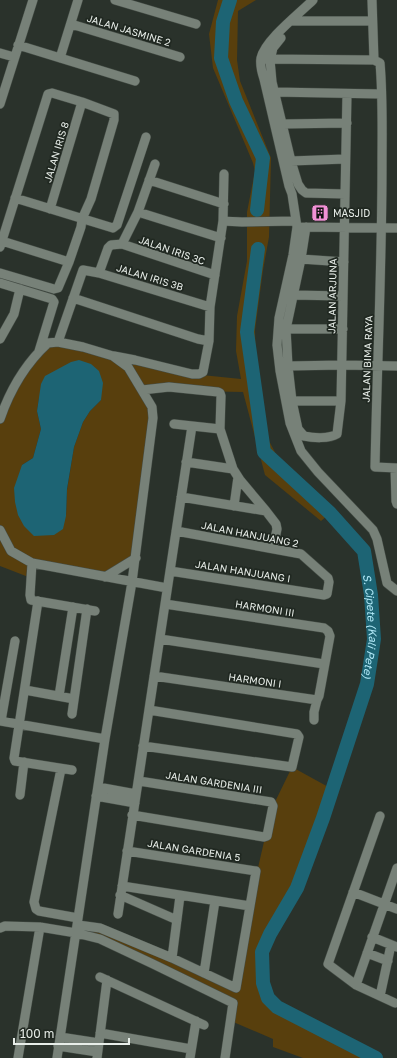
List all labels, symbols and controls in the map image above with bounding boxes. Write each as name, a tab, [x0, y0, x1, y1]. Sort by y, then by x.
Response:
street label: JALAN JASMINE 2	[86, 12, 172, 48]
street label: JALAN IRIS 8	[41, 120, 71, 184]
building icon: MASJID	[310, 203, 330, 223]
place label: MASJID	[333, 207, 370, 219]
street label: JALAN IRIS 3C	[137, 233, 207, 267]
street label: JALAN ARJUNA	[325, 258, 339, 334]
street label: JALAN IRIS 3B	[115, 261, 185, 293]
street label: JALAN BIMA RAYA	[359, 315, 375, 403]
street label: JALAN HANJUANG 2	[200, 519, 300, 549]
street label: JALAN HANJUANG I	[195, 558, 291, 584]
water label: S. Cipete (Kali Pete)	[360, 573, 381, 681]
street label: HARMONI III	[235, 597, 295, 619]
street label: HARMONI I	[228, 670, 282, 690]
street label: JALAN GARDENIA III	[165, 768, 263, 796]
street label: JALAN GARDENIA 5	[147, 837, 242, 863]
scale bar	[14, 1020, 129, 1046]
text: 100 m	[20, 1026, 54, 1041]

